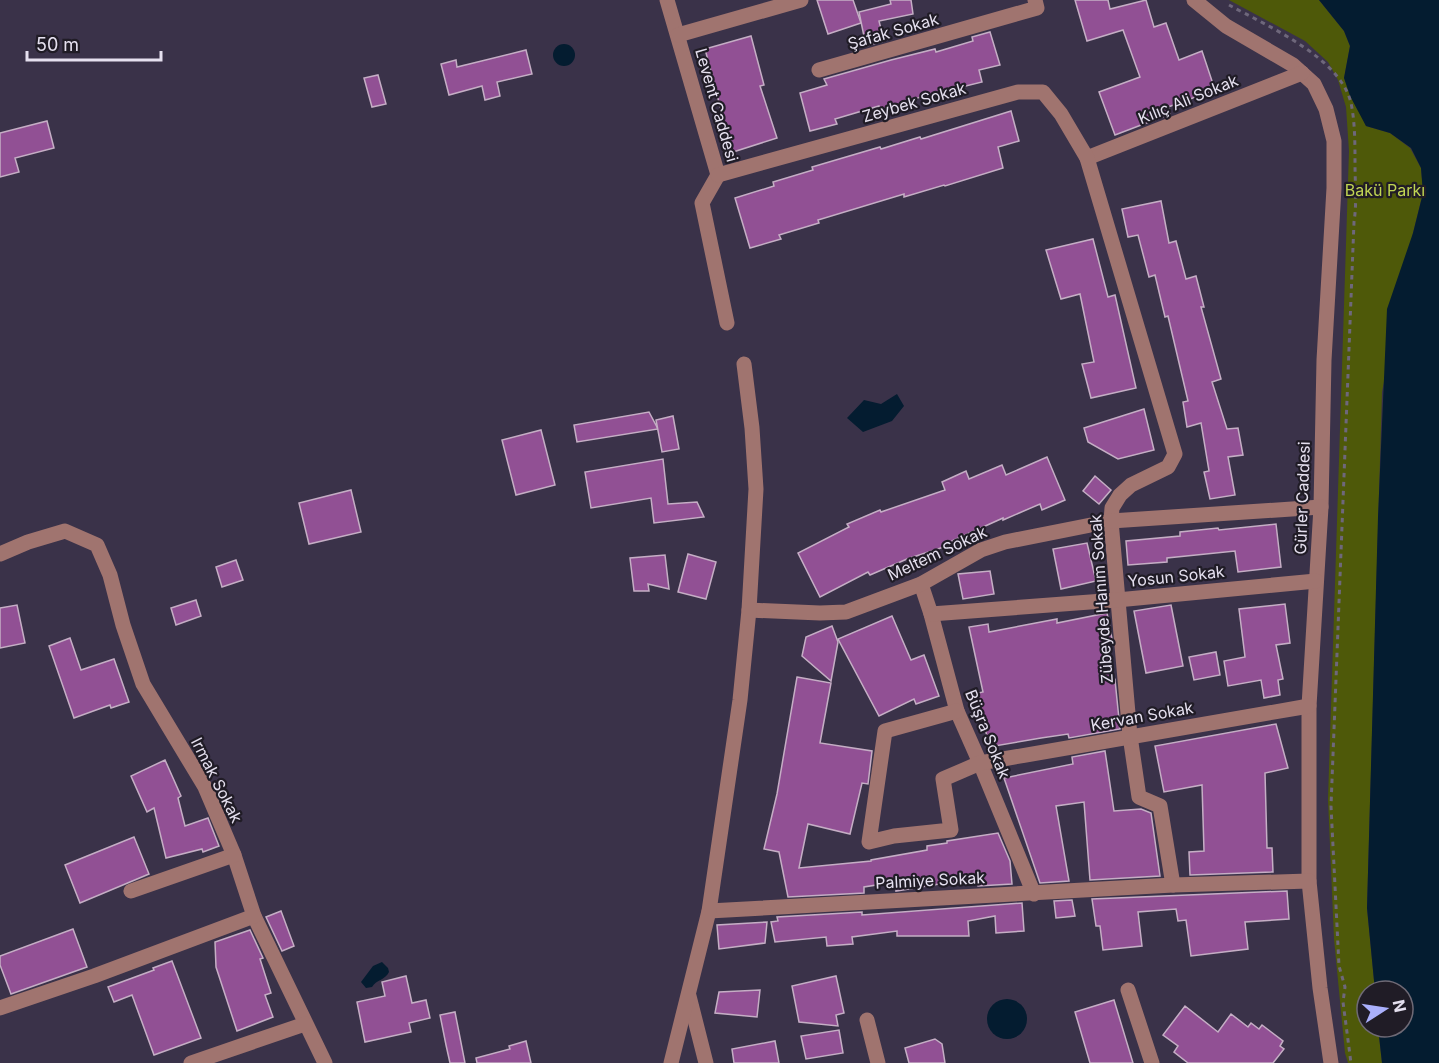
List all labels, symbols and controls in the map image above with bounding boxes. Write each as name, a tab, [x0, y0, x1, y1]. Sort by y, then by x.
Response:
street label: Şafak Sokak	[845, 8, 941, 54]
scale bar	[27, 24, 160, 62]
text: 50 m	[36, 34, 79, 55]
street label: Levent Caddesi	[691, 46, 743, 164]
street label: Kılıç Ali Sokak	[1135, 70, 1241, 128]
street label: Zeybek Sokak	[860, 78, 968, 126]
park label: Bakü Parkı	[1345, 180, 1425, 200]
street label: Gürler Caddesi	[1290, 441, 1314, 555]
street label: Zübeyde Hanım Sokak	[1085, 513, 1117, 684]
street label: Meltem Sokak	[884, 521, 990, 585]
street label: Yosun Sokak	[1126, 561, 1226, 591]
street label: Büşra Sokak	[961, 687, 1015, 782]
street label: Kervan Sokak	[1089, 697, 1195, 735]
street label: Irmak Sokak	[187, 734, 247, 826]
street label: Palmiye Sokak	[875, 867, 986, 893]
north arrow	[1355, 979, 1415, 1039]
text: N	[1389, 998, 1411, 1014]

